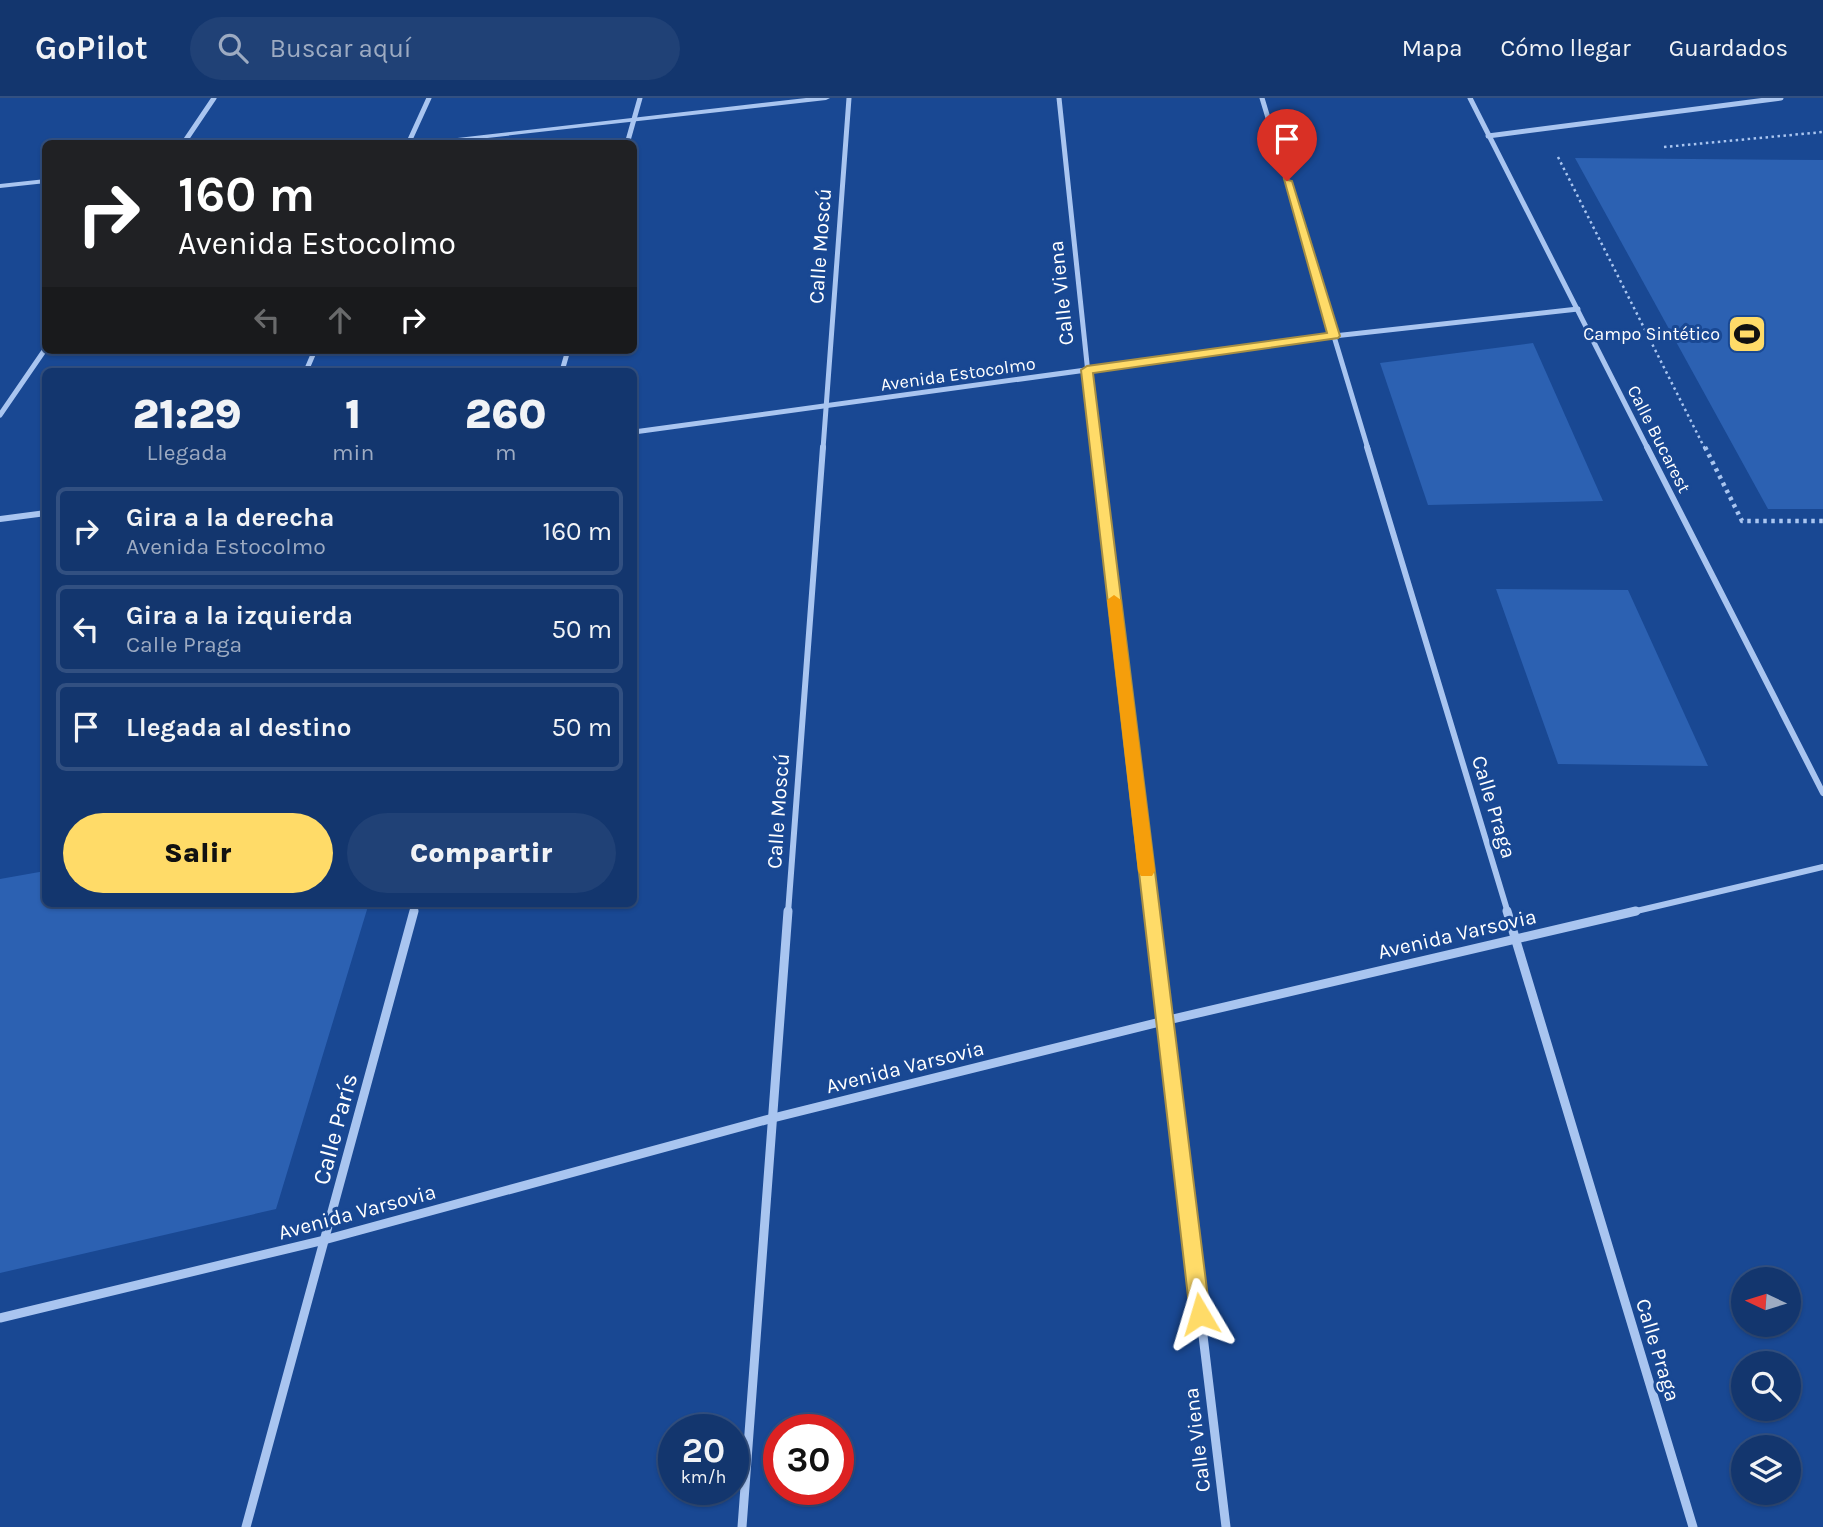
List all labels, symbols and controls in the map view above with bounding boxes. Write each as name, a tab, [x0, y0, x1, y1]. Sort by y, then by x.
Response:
search box	[190, 17, 680, 80]
text: GoPilot	[35, 29, 148, 67]
icon: search	[214, 29, 252, 67]
text: Buscar aquí	[270, 33, 412, 64]
text: Mapa	[1402, 34, 1462, 62]
text: Cómo llegar	[1500, 34, 1631, 62]
text: Guardados	[1669, 34, 1788, 62]
pin	[1257, 109, 1317, 181]
icon: arrive	[1268, 120, 1306, 158]
text: 160 m	[178, 166, 315, 223]
icon: right	[63, 168, 154, 259]
street label: Calle Moscú	[804, 187, 836, 305]
text: Avenida Estocolmo	[178, 225, 456, 262]
street label: Calle Viena	[1044, 240, 1078, 346]
icon: left	[248, 301, 286, 339]
icon: ahead	[321, 301, 359, 339]
icon: right	[394, 301, 432, 339]
sports icon: Campo Sintético	[1726, 313, 1768, 355]
place label: Campo Sintético	[1583, 323, 1720, 345]
street label: Avenida Estocolmo	[879, 352, 1037, 396]
street label: Calle Bucarest	[1622, 382, 1696, 497]
text: 21:29	[132, 389, 242, 439]
text: 1	[345, 389, 361, 439]
text: 260	[465, 389, 547, 439]
text: Llegada	[147, 439, 227, 466]
text: min	[332, 439, 374, 466]
text: m	[495, 439, 516, 466]
text: Gira a la derecha	[126, 502, 335, 533]
icon: right	[67, 512, 105, 550]
text: 160 m	[543, 516, 612, 547]
text: Avenida Estocolmo	[126, 533, 326, 560]
text: Gira a la izquierda	[126, 600, 353, 631]
icon: left	[67, 610, 105, 648]
text: 50 m	[551, 614, 612, 645]
text: Calle Praga	[126, 631, 242, 658]
icon: arrive	[67, 708, 105, 746]
text: Llegada al destino	[126, 712, 352, 743]
text: 50 m	[551, 712, 612, 743]
street label: Calle Moscú	[762, 752, 794, 870]
street label: Calle Praga	[1467, 753, 1521, 861]
button: Salir	[63, 813, 333, 893]
button: Compartir	[347, 813, 616, 893]
street label: Avenida Varsovia	[1375, 904, 1539, 964]
street label: Avenida Varsovia	[823, 1036, 987, 1098]
street label: Calle París	[307, 1070, 363, 1188]
street label: Avenida Varsovia	[276, 1179, 438, 1245]
north arrow	[1731, 1267, 1801, 1337]
map controls	[1731, 1267, 1801, 1505]
position arrow	[1163, 1277, 1237, 1351]
street label: Calle Praga	[1631, 1296, 1685, 1404]
button: search	[1731, 1351, 1801, 1421]
street label: Calle Viena	[1179, 1386, 1215, 1494]
speed limit sign: 30	[763, 1414, 854, 1505]
text: 20	[682, 1430, 725, 1471]
button: layers	[1731, 1435, 1801, 1505]
text: km/h	[681, 1466, 726, 1488]

